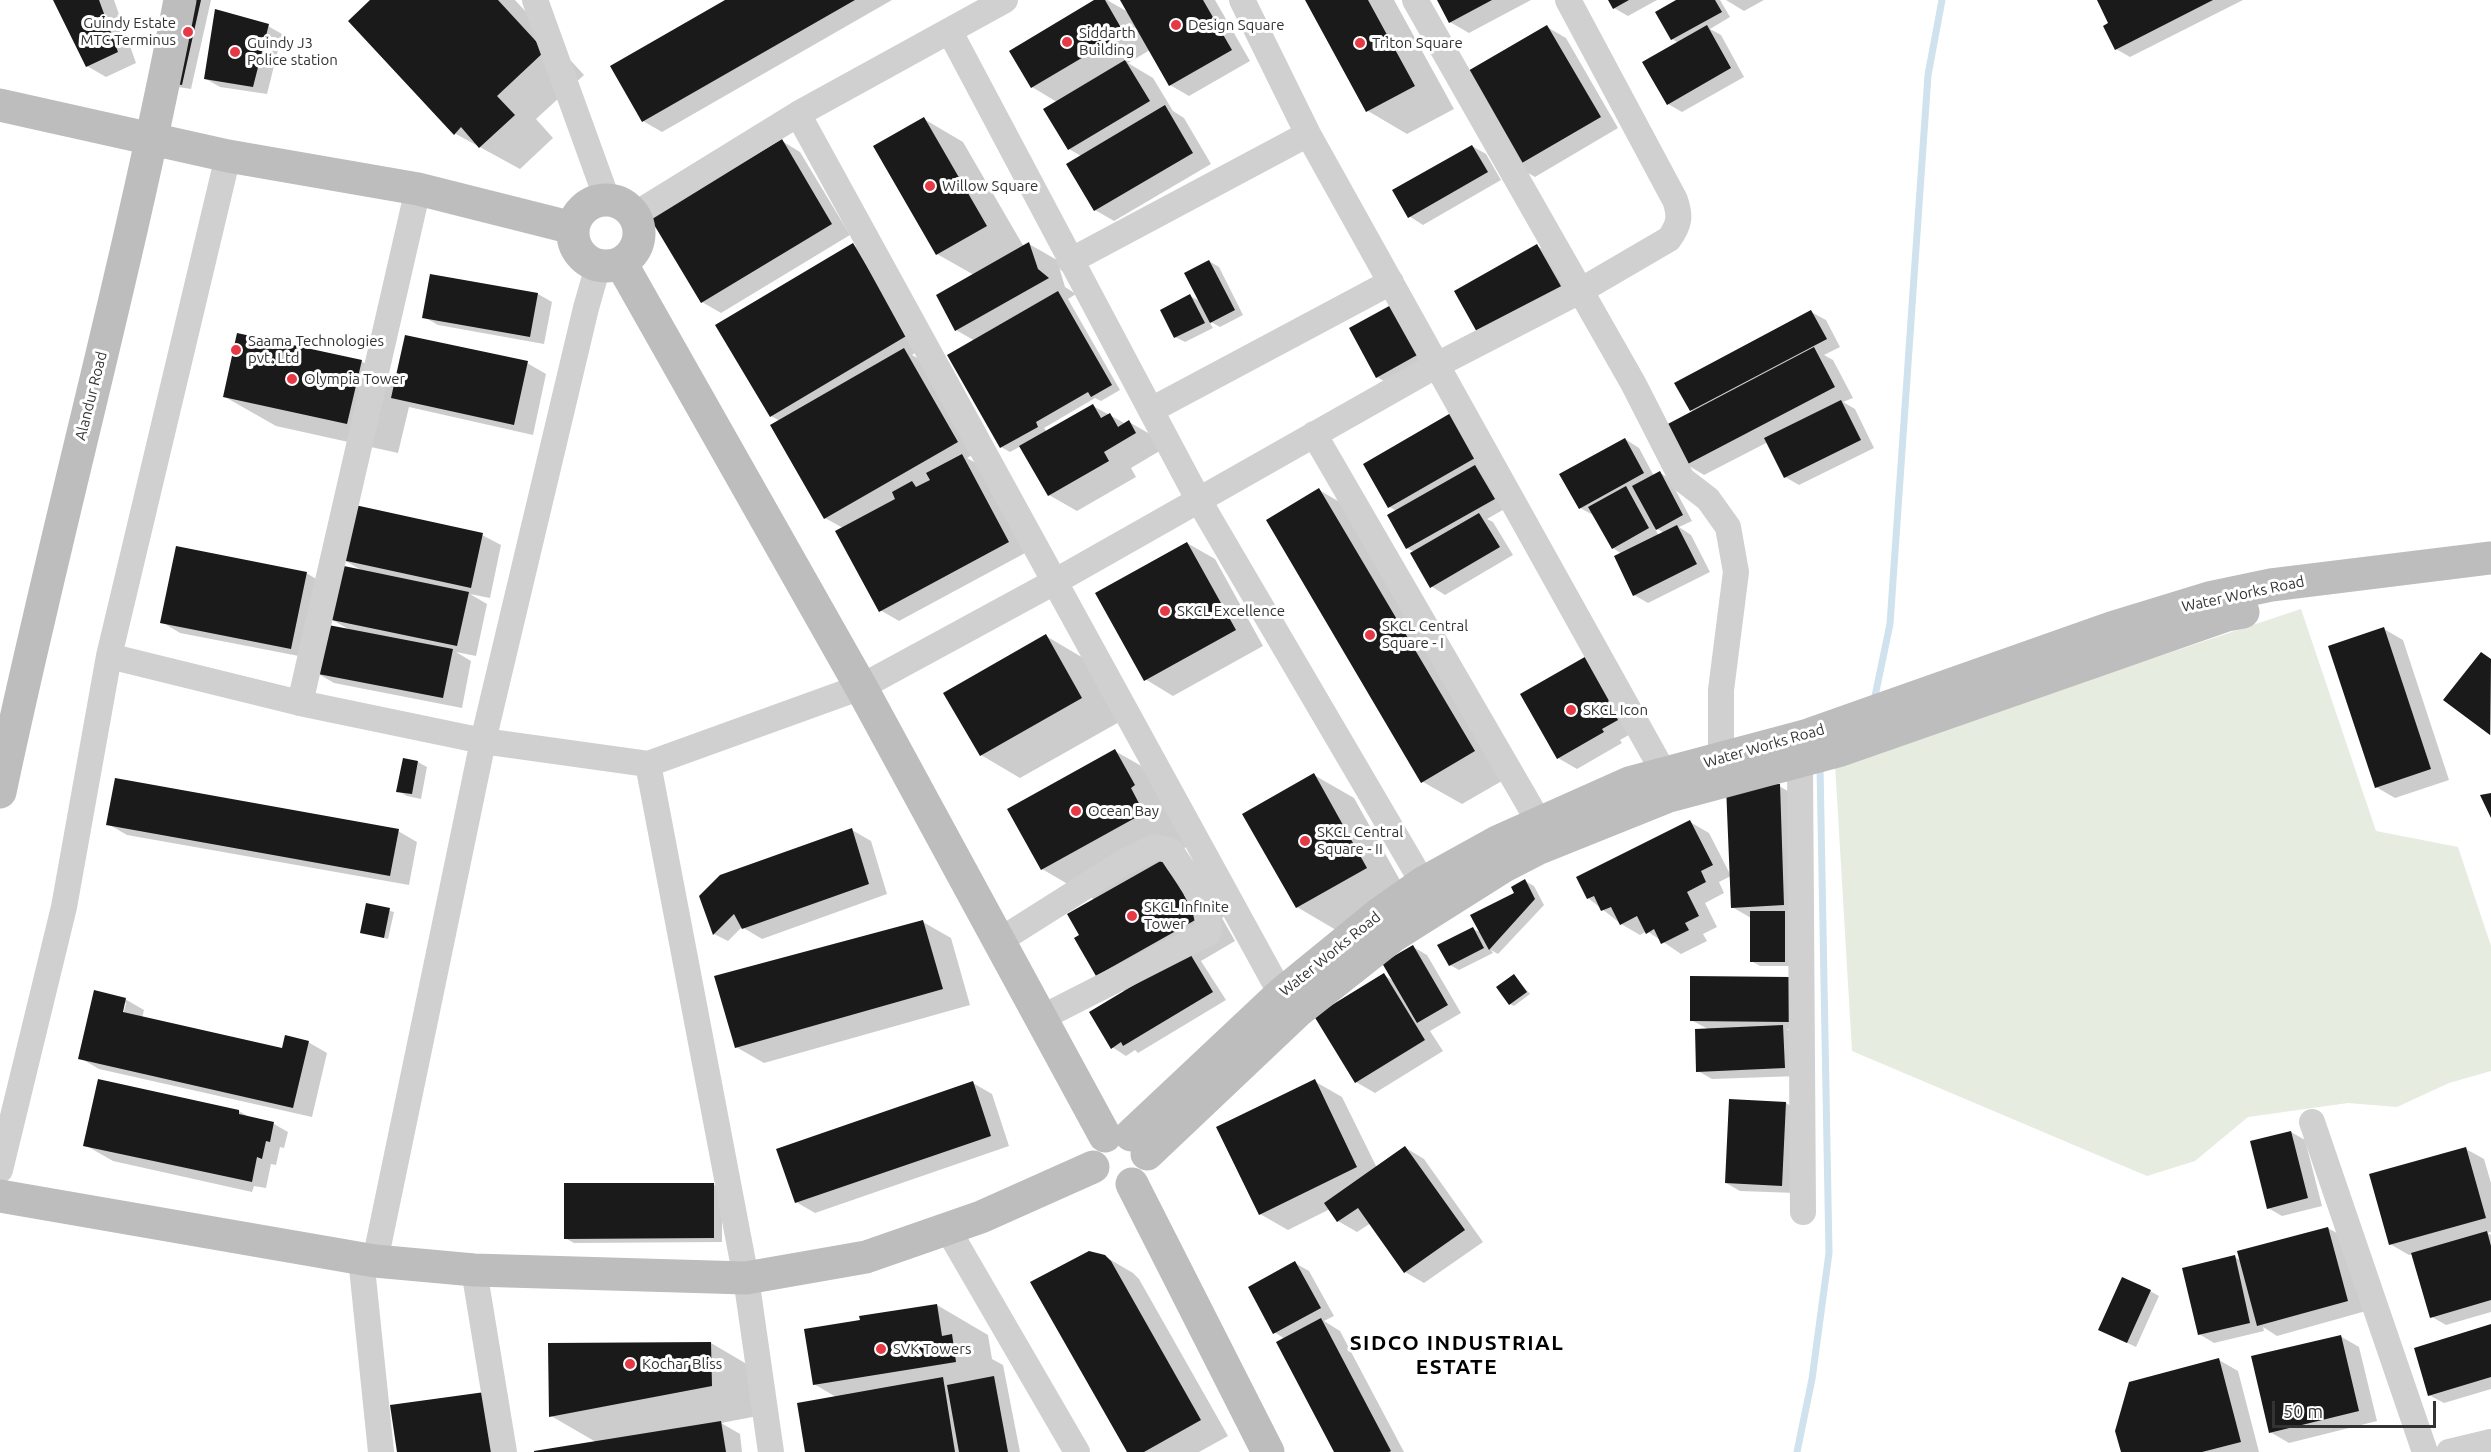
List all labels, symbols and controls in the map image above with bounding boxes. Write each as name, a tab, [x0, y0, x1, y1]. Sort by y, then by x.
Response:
place label: Guindy Estate MTC Terminus	[80, 14, 176, 49]
place label: Design Square	[1188, 16, 1285, 34]
marker: Design Square	[1169, 18, 1183, 32]
place label: Siddarth Building	[1079, 24, 1136, 59]
marker: Guindy Estate MTC Terminus	[181, 25, 195, 39]
place label: Guindy J3 Police station	[247, 34, 338, 69]
place label: Triton Square	[1372, 34, 1463, 52]
marker: Siddarth Building	[1060, 35, 1074, 49]
marker: Triton Square	[1353, 36, 1367, 50]
marker: Guindy J3 Police station	[228, 45, 242, 59]
place label: Willow Square	[942, 177, 1038, 195]
marker: Willow Square	[923, 179, 937, 193]
place label: Saama Technologies pvt. Ltd	[248, 332, 384, 367]
marker: Saama Technologies pvt. Ltd	[229, 343, 243, 357]
street label: Alandur Road	[71, 350, 111, 442]
place label: Olympia Tower	[304, 370, 405, 388]
marker: Olympia Tower	[285, 372, 299, 386]
street label: Water Works Road	[2180, 572, 2306, 616]
place label: SKCL Excellence	[1177, 602, 1285, 620]
marker: SKCL Excellence	[1158, 604, 1172, 618]
place label: SKCL Central Square - I	[1382, 617, 1468, 652]
marker: SKCL Central Square - I	[1363, 628, 1377, 642]
place label: SKCL Icon	[1583, 701, 1648, 719]
marker: SKCL Icon	[1564, 703, 1578, 717]
street label: Water Works Road	[1702, 720, 1826, 772]
place label: Ocean Bay	[1088, 802, 1159, 820]
marker: Ocean Bay	[1069, 804, 1083, 818]
place label: SKCL Central Square - II	[1317, 823, 1403, 858]
marker: SKCL Central Square - II	[1298, 834, 1312, 848]
place label: SKCL Infinite Tower	[1144, 898, 1229, 933]
street label: Water Works Road	[1276, 908, 1384, 1000]
marker: SKCL Infinite Tower	[1125, 909, 1139, 923]
district label: SIDCO INDUSTRIAL ESTATE	[1350, 1330, 1564, 1380]
place label: SVK Towers	[893, 1340, 971, 1358]
marker: SVK Towers	[874, 1342, 888, 1356]
place label: Kochar Bliss	[642, 1355, 722, 1373]
marker: Kochar Bliss	[623, 1357, 637, 1371]
scale bar	[2275, 1389, 2438, 1427]
text: 50 m	[2283, 1401, 2323, 1421]

